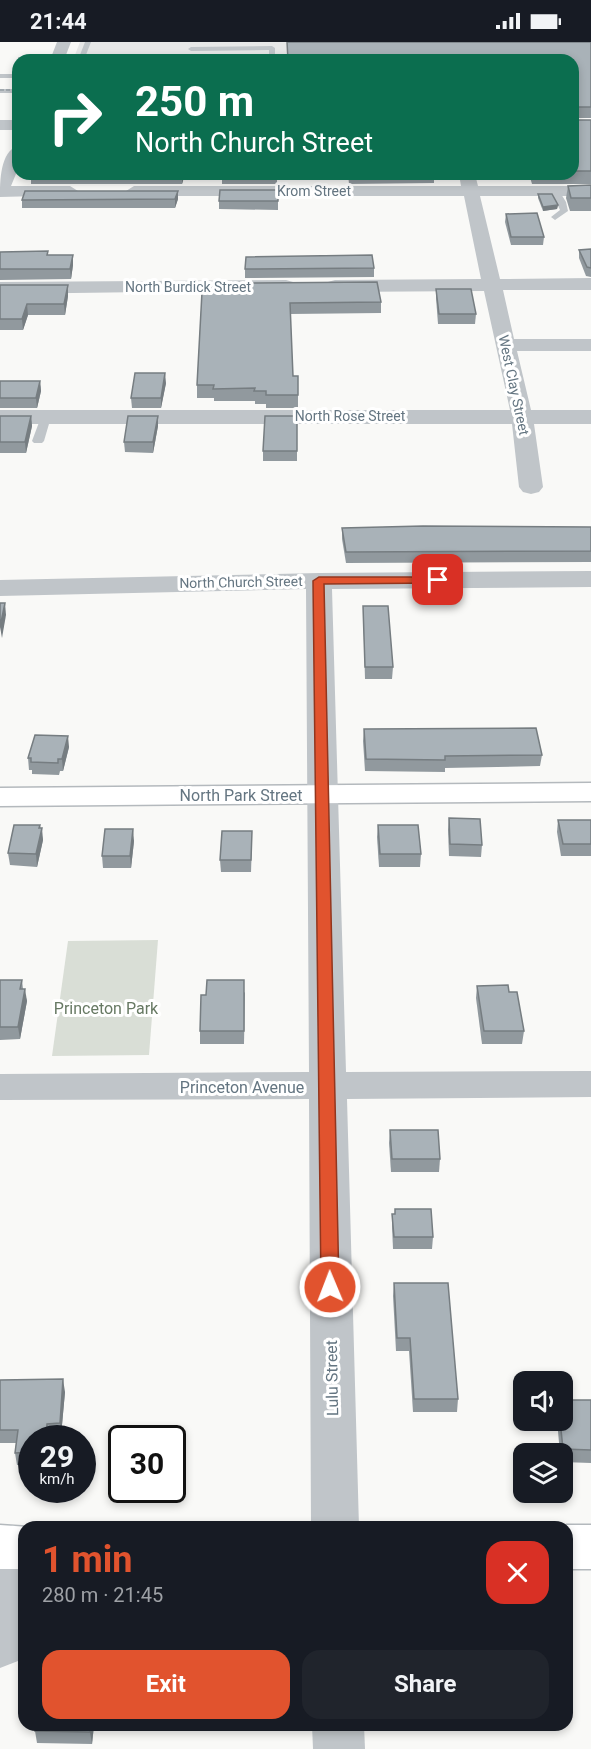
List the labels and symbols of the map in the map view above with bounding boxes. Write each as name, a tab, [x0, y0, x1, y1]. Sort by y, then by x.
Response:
street label: Krom Street	[277, 183, 351, 199]
street label: North Burdick Street	[125, 279, 251, 295]
street label: West Clay Street	[496, 333, 533, 437]
street label: North Rose Street	[295, 408, 406, 424]
pin	[412, 554, 463, 605]
street label: North Church Street	[179, 573, 303, 591]
street label: North Park Street	[180, 786, 302, 805]
park label: Princeton Park	[54, 999, 159, 1018]
street label: Princeton Avenue	[180, 1078, 304, 1097]
position arrow	[298, 1255, 362, 1319]
street label: Lulu Street	[322, 1340, 342, 1416]
speed limit sign: 30	[108, 1425, 186, 1503]

